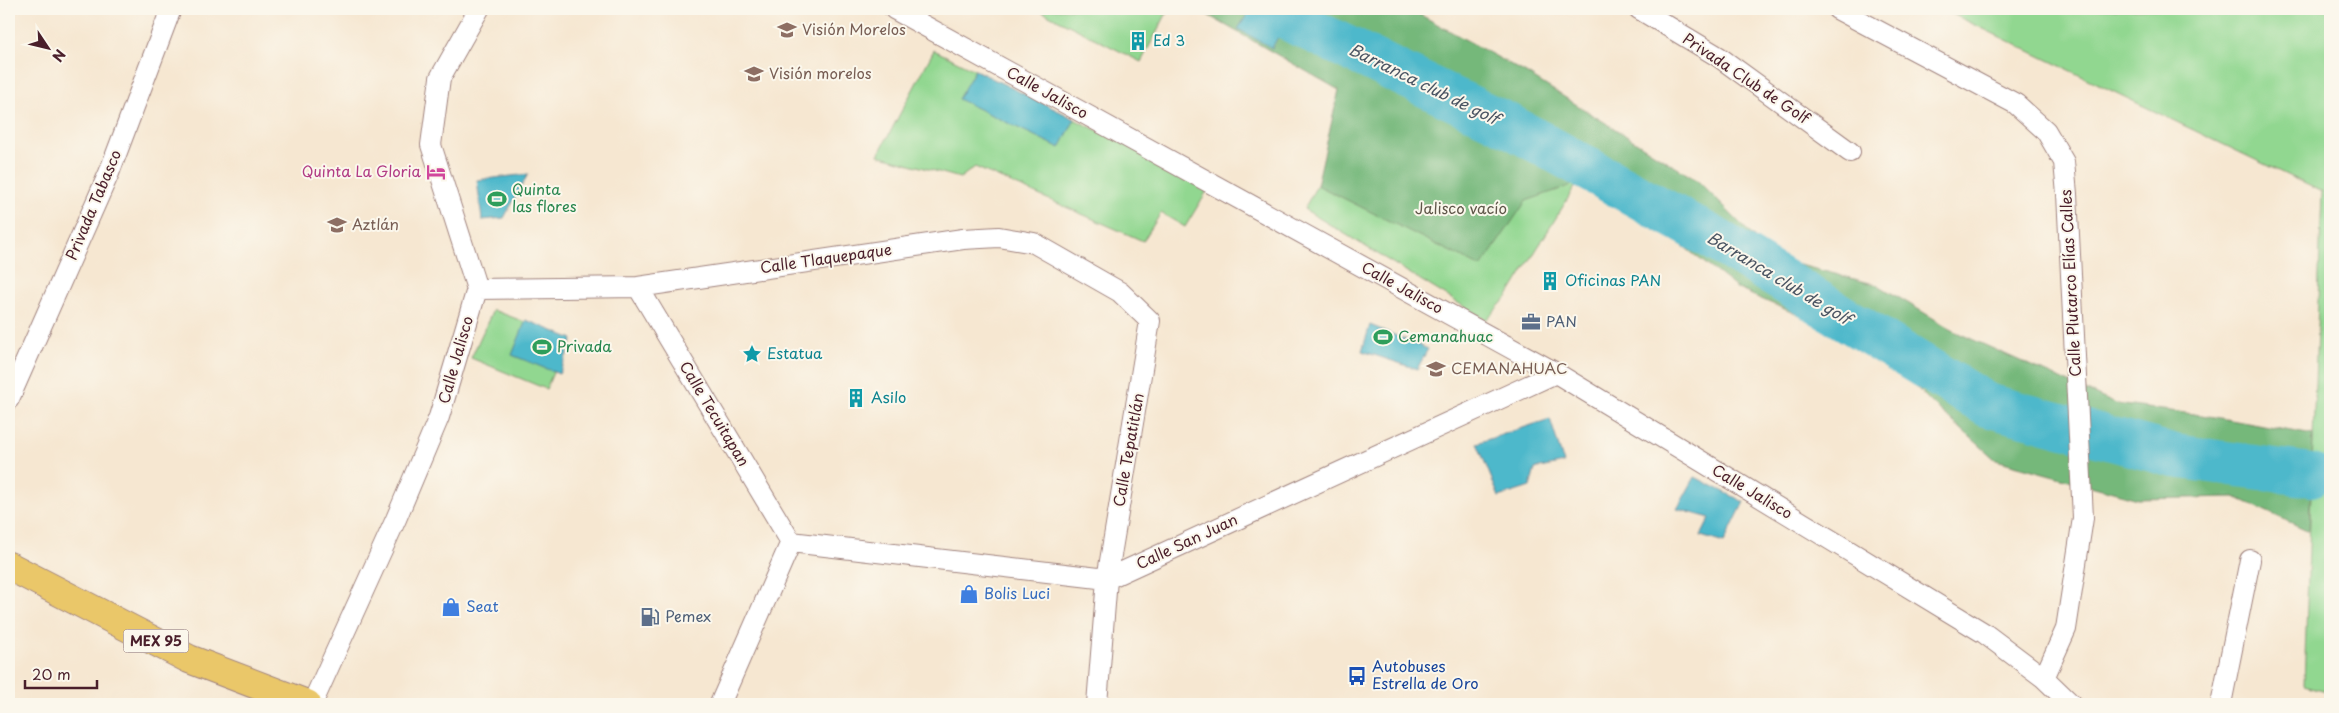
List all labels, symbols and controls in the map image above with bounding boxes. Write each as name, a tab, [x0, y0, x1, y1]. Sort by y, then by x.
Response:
place label: Visión Morelos	[802, 17, 906, 40]
school or university icon: Visión Morelos	[776, 19, 798, 41]
north arrow	[22, 22, 72, 72]
street label: Privada Club de Golf	[1679, 27, 1816, 130]
place label: Ed 3	[1153, 28, 1185, 51]
building icon: Ed 3	[1127, 30, 1149, 52]
water label: Barranca club de golf	[1346, 36, 1508, 132]
text: N	[47, 45, 71, 66]
street label: Calle Jalisco	[1003, 60, 1093, 124]
place label: Visión morelos	[769, 61, 872, 84]
school or university icon: Visión morelos	[743, 63, 765, 85]
street label: Privada Tabasco	[59, 146, 126, 263]
place label: Quinta La Gloria	[302, 159, 422, 182]
hotel icon: Quinta La Gloria	[425, 161, 447, 183]
place label: Quinta las flores	[512, 177, 577, 217]
sports icon: Quinta las flores	[486, 188, 508, 210]
street label: Calle Plutarco Elías Calles	[2053, 189, 2086, 377]
park label: Jalisco vacío	[1415, 196, 1507, 219]
place label: Aztlán	[352, 212, 399, 235]
school or university icon: Aztlán	[326, 214, 348, 236]
water label: Barranca club de golf	[1703, 225, 1860, 332]
street label: Calle Tlaquepaque	[758, 237, 893, 278]
street label: Calle Jalisco	[1358, 255, 1448, 319]
place label: Oficinas PAN	[1565, 268, 1661, 291]
building icon: Oficinas PAN	[1539, 270, 1561, 292]
place label: PAN	[1546, 309, 1577, 332]
office icon: PAN	[1520, 311, 1542, 333]
street label: Calle Jalisco	[431, 313, 478, 406]
place label: Cemanahuac	[1398, 324, 1493, 347]
sports icon: Cemanahuac	[1372, 326, 1394, 348]
place label: Privada	[557, 334, 612, 357]
sports icon: Privada	[531, 336, 553, 358]
place label: Estatua	[767, 341, 823, 364]
place icon: Estatua	[741, 343, 763, 365]
street label: Calle Tecuitapan	[675, 356, 756, 470]
place label: CEMANAHUAC	[1451, 356, 1568, 379]
school or university icon: CEMANAHUAC	[1425, 358, 1447, 380]
place label: Asilo	[871, 385, 906, 408]
building icon: Asilo	[845, 387, 867, 409]
street label: Calle Tepatitlán	[1106, 391, 1149, 508]
street label: Calle Jalisco	[1708, 458, 1797, 524]
street label: Calle San Juan	[1132, 507, 1241, 574]
place label: Bolis Luci	[984, 581, 1050, 604]
shop icon: Bolis Luci	[958, 583, 980, 605]
place label: Seat	[466, 594, 499, 617]
shop icon: Seat	[440, 596, 462, 618]
place label: Pemex	[665, 604, 711, 627]
fuel station icon: Pemex	[639, 606, 661, 628]
road number: MEX 95	[124, 630, 188, 652]
place label: Autobuses Estrella de Oro	[1372, 654, 1479, 694]
scale bar	[25, 658, 98, 690]
text: 20 m	[32, 662, 71, 685]
bus stop icon: Autobuses Estrella de Oro	[1346, 665, 1368, 687]

